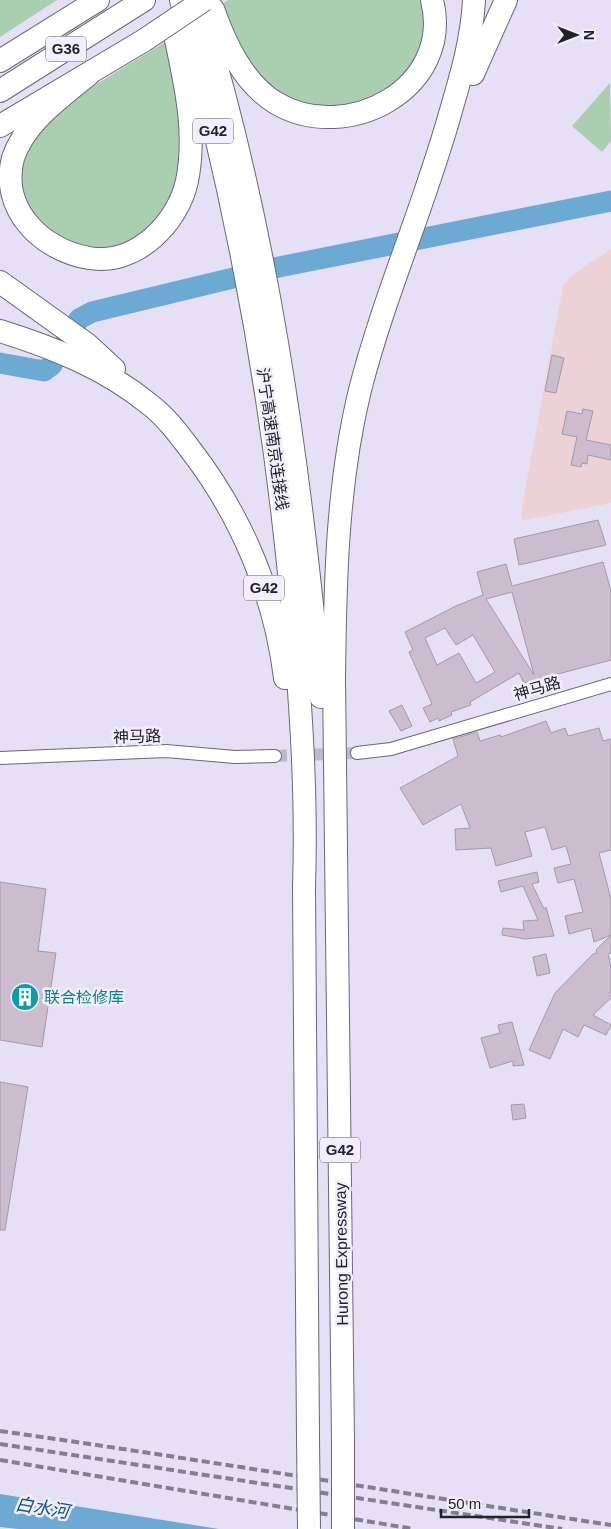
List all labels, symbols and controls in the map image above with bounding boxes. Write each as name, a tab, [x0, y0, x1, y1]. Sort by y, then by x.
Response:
north arrow	[551, 10, 601, 60]
text: N	[581, 30, 597, 40]
road number: G36	[46, 36, 86, 62]
road number: G42	[193, 118, 233, 144]
street label: 沪宁高速南京连接线	[254, 367, 291, 512]
road number: G42	[244, 576, 284, 600]
street label: 神马路	[512, 674, 563, 703]
street label: 神马路	[113, 727, 161, 746]
building icon: 联合检修库	[10, 982, 40, 1012]
place label: 联合检修库	[44, 989, 124, 1006]
road number: G42	[320, 1138, 360, 1162]
street label: Hurong Expressway	[332, 1182, 351, 1326]
scale bar	[441, 1486, 528, 1518]
water label: 白水河	[14, 1494, 73, 1523]
text: 50 m	[448, 1495, 481, 1512]

